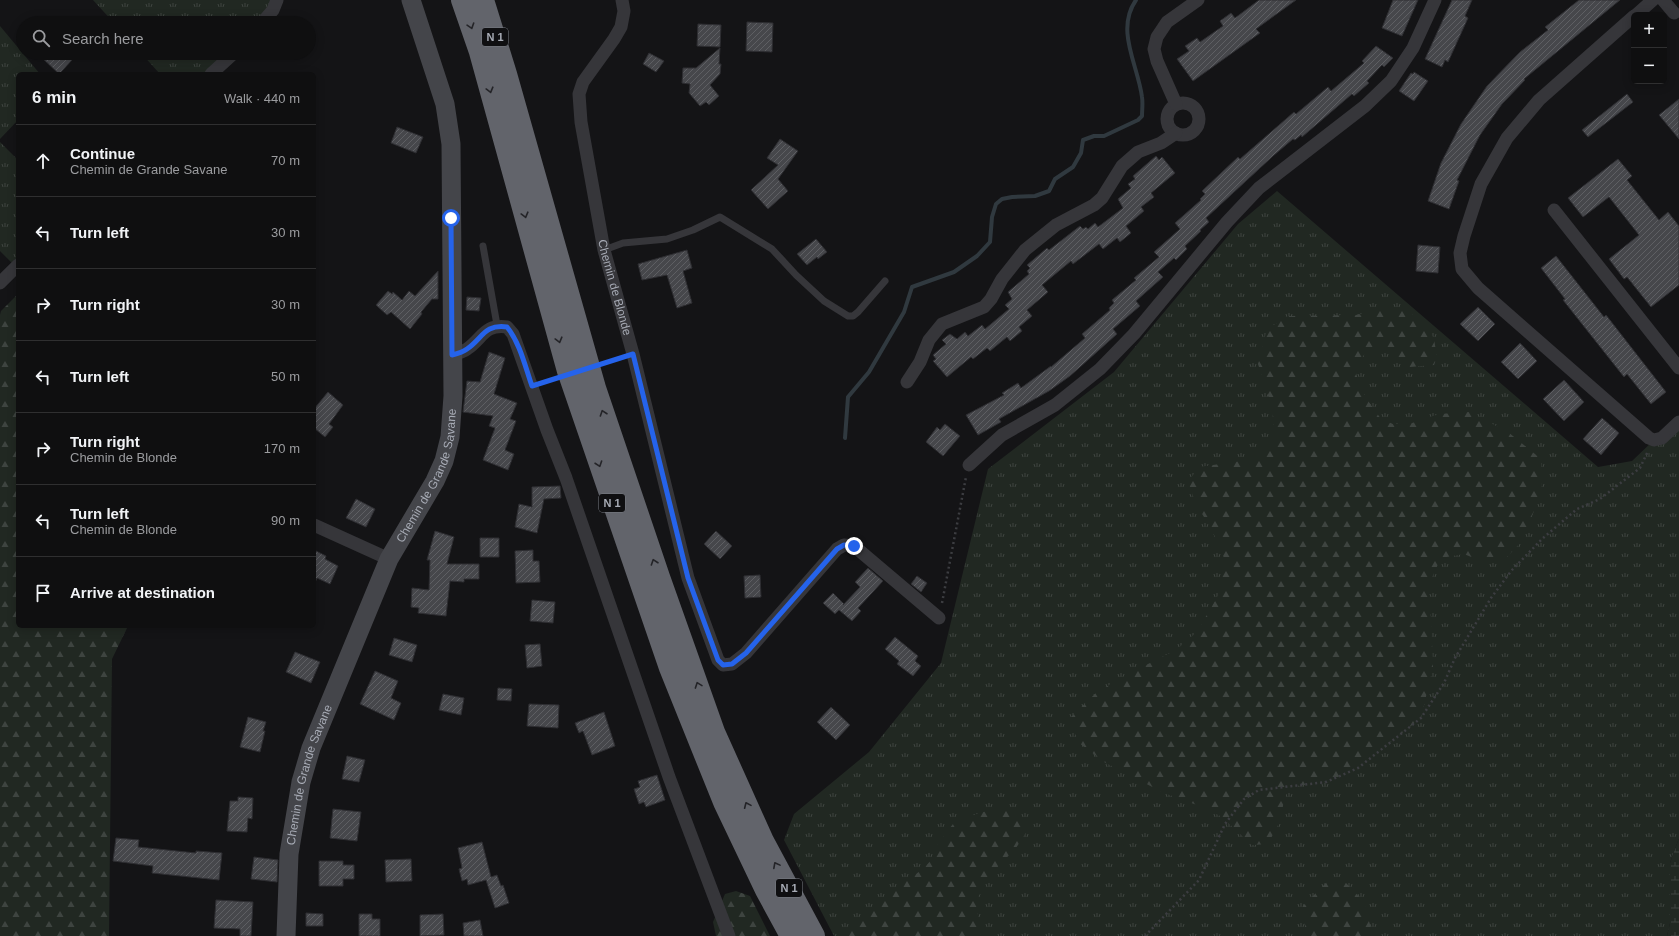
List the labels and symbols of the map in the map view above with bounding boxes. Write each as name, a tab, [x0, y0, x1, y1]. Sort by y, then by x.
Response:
one-way arrow	[466, 22, 475, 29]
road number: N 1	[482, 28, 508, 46]
one-way arrow	[485, 86, 494, 93]
route start	[442, 209, 460, 227]
one-way arrow	[520, 212, 528, 218]
street label: Chemin de Blonde	[595, 238, 635, 337]
one-way arrow	[554, 337, 563, 344]
street label: Chemin de Grande Savane	[393, 408, 459, 545]
one-way arrow	[599, 410, 608, 417]
one-way arrow	[594, 461, 603, 468]
road number: N 1	[599, 494, 625, 512]
route end	[845, 537, 863, 555]
one-way arrow	[650, 559, 659, 566]
one-way arrow	[694, 682, 702, 689]
street label: Chemin de Grande Savane	[284, 702, 335, 846]
one-way arrow	[744, 802, 752, 809]
one-way arrow	[773, 861, 781, 869]
road number: N 1	[776, 879, 802, 897]

